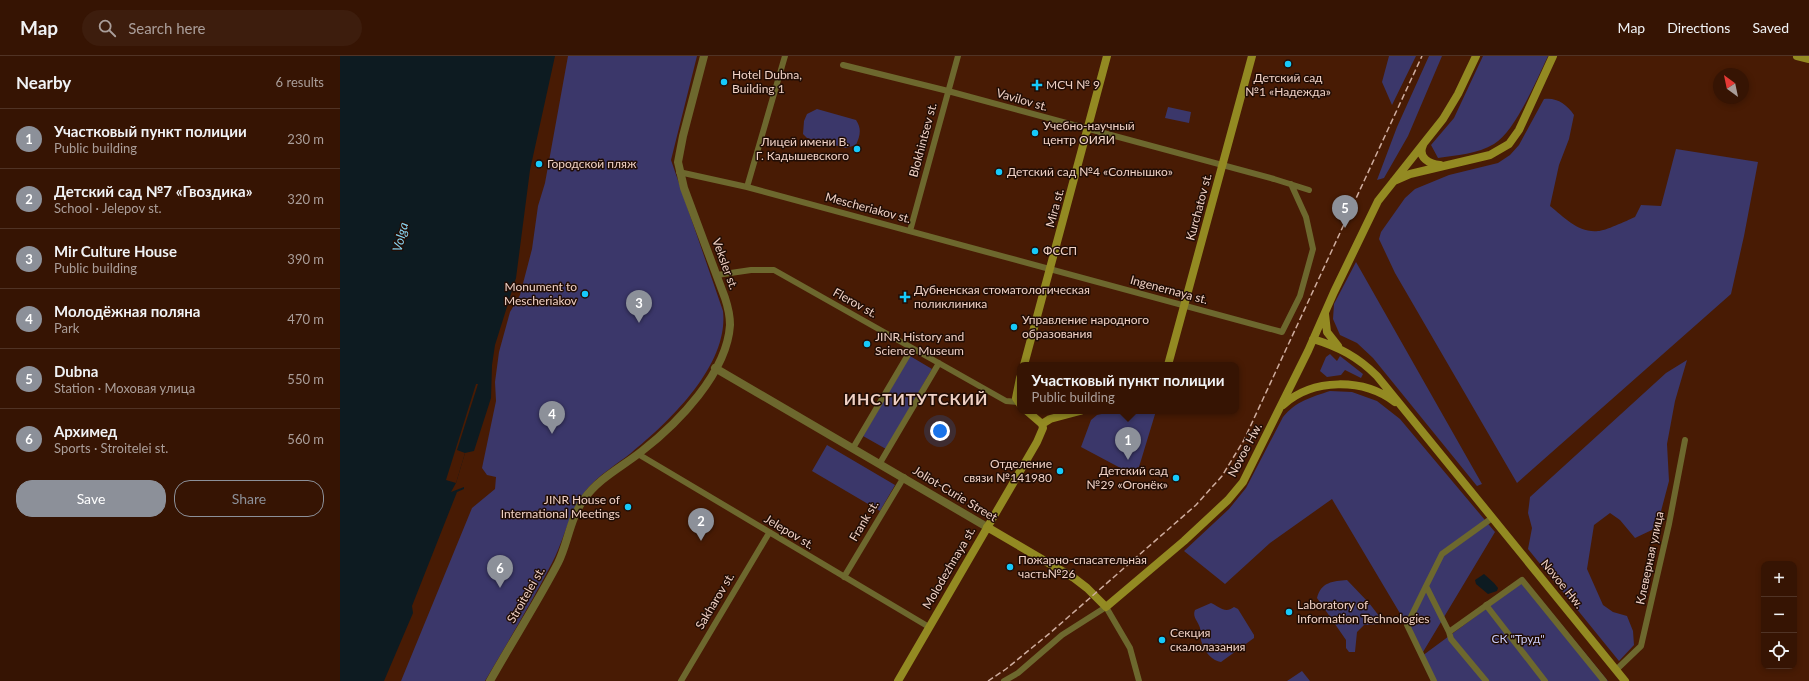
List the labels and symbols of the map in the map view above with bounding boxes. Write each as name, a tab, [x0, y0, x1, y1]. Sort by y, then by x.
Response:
marker: Детский сад №1 «Надежда»	[1283, 59, 1293, 69]
place label: Hotel Dubna, Building 1	[732, 67, 802, 96]
north arrow	[1713, 68, 1749, 104]
place label: Детский сад №1 «Надежда»	[1245, 70, 1331, 99]
marker: Hotel Dubna, Building 1	[719, 77, 729, 87]
place label: МСЧ № 9	[1046, 77, 1100, 92]
marker: МСЧ № 9	[1031, 79, 1043, 91]
street label: Vavilov st.	[995, 85, 1050, 114]
street label: Blokhintsev st.	[905, 101, 940, 179]
place label: Учебно-научный центр ОИЯИ	[1043, 118, 1135, 147]
marker: Учебно-научный центр ОИЯИ	[1030, 128, 1040, 138]
place label: Лицей имени В. Г. Кадышевского	[756, 134, 849, 163]
marker: Лицей имени В. Г. Кадышевского	[852, 144, 862, 154]
place label: Городской пляж	[547, 156, 637, 171]
marker: Городской пляж	[534, 159, 544, 169]
place label: Детский сад №4 «Солнышко»	[1007, 164, 1173, 179]
marker: Детский сад №4 «Солнышко»	[994, 167, 1004, 177]
street label: Kurchatov st.	[1182, 171, 1215, 242]
street label: Mira st.	[1042, 187, 1067, 229]
street label: Mescheriakov st.	[824, 189, 913, 226]
pin: 5	[1332, 195, 1358, 228]
water label: Volga	[389, 220, 411, 253]
street label: Veksler st.	[709, 236, 742, 292]
place label: ФССП	[1043, 243, 1077, 258]
marker: ФССП	[1030, 246, 1040, 256]
street label: Ingenernaya st.	[1129, 272, 1210, 307]
place label: Monument to Mescheriakov	[504, 279, 578, 308]
place label: Дубненская стоматологическая поликлиника	[914, 282, 1090, 311]
street label: Flerov st.	[831, 284, 880, 321]
marker: Monument to Mescheriakov	[580, 289, 590, 299]
pin: 3	[626, 290, 652, 323]
marker: Дубненская стоматологическая поликлиника	[899, 291, 911, 303]
place label: Управление народного образования	[1022, 312, 1149, 341]
marker: Управление народного образования	[1009, 322, 1019, 332]
place label: JINR History and Science Museum	[875, 329, 964, 358]
marker: JINR History and Science Museum	[862, 339, 872, 349]
district label: ИНСТИТУТСКИЙ	[844, 389, 988, 408]
pin: 4	[539, 401, 565, 434]
street label: Novoe Hw.	[1224, 420, 1265, 479]
your location	[930, 421, 950, 441]
pin: 1	[1115, 427, 1141, 460]
place label: Отделение связи №141980	[963, 456, 1052, 485]
street label: Joliot-Curie Street	[910, 462, 1001, 525]
place label: Детский сад №29 «Огонёк»	[1087, 463, 1169, 492]
marker: Отделение связи №141980	[1055, 466, 1065, 476]
marker: Детский сад №29 «Огонёк»	[1171, 473, 1181, 483]
place label: JINR House of International Meetings	[501, 492, 621, 521]
street label: Frank st.	[846, 498, 882, 544]
marker: JINR House of International Meetings	[623, 502, 633, 512]
pin: 2	[688, 508, 714, 541]
street label: Клеверная улица	[1632, 510, 1667, 606]
street label: Jelepov st.	[762, 511, 817, 552]
street label: Molodezhnaya st.	[919, 524, 978, 612]
place label: Пожарно-спасательная часть№26	[1018, 552, 1147, 581]
pin: 6	[487, 555, 513, 588]
street label: Novoe Hw.	[1538, 556, 1587, 611]
marker: Пожарно-спасательная часть№26	[1005, 562, 1015, 572]
street label: Stroitelei st.	[503, 564, 548, 626]
street label: Sakharov st.	[692, 570, 737, 632]
place label: Laboratory of Information Technologies	[1297, 597, 1430, 626]
marker: Laboratory of Information Technologies	[1284, 607, 1294, 617]
place label: Секция скалолазания	[1170, 625, 1246, 654]
park label: СК "Труд"	[1491, 631, 1545, 646]
marker: Секция скалолазания	[1157, 635, 1167, 645]

